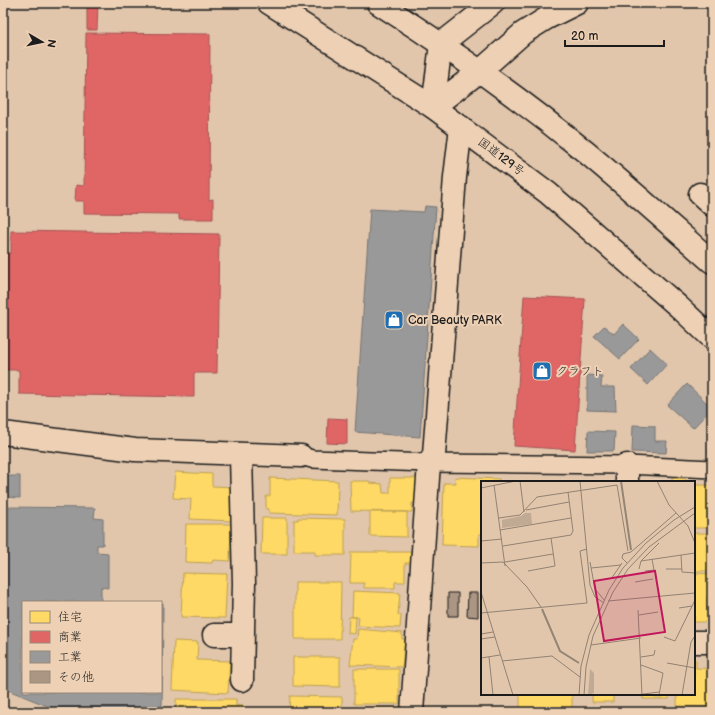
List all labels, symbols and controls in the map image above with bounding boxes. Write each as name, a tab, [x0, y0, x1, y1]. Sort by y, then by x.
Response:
north arrow	[22, 22, 62, 62]
scale bar	[565, 22, 664, 48]
text: 20 m	[571, 29, 598, 44]
text: N	[44, 38, 58, 49]
street label: 国道129号	[475, 135, 527, 179]
shop icon: Car Beauty PARK	[383, 309, 405, 331]
place label: Car Beauty PARK	[408, 313, 502, 328]
shop icon: クラフト	[531, 360, 553, 382]
place label: クラフト	[556, 364, 604, 379]
inset map	[481, 481, 695, 695]
legend	[22, 601, 162, 693]
text: 住宅	[58, 610, 82, 625]
text: 商業	[58, 630, 82, 645]
text: 工業	[58, 650, 82, 665]
text: その他	[58, 670, 94, 685]

